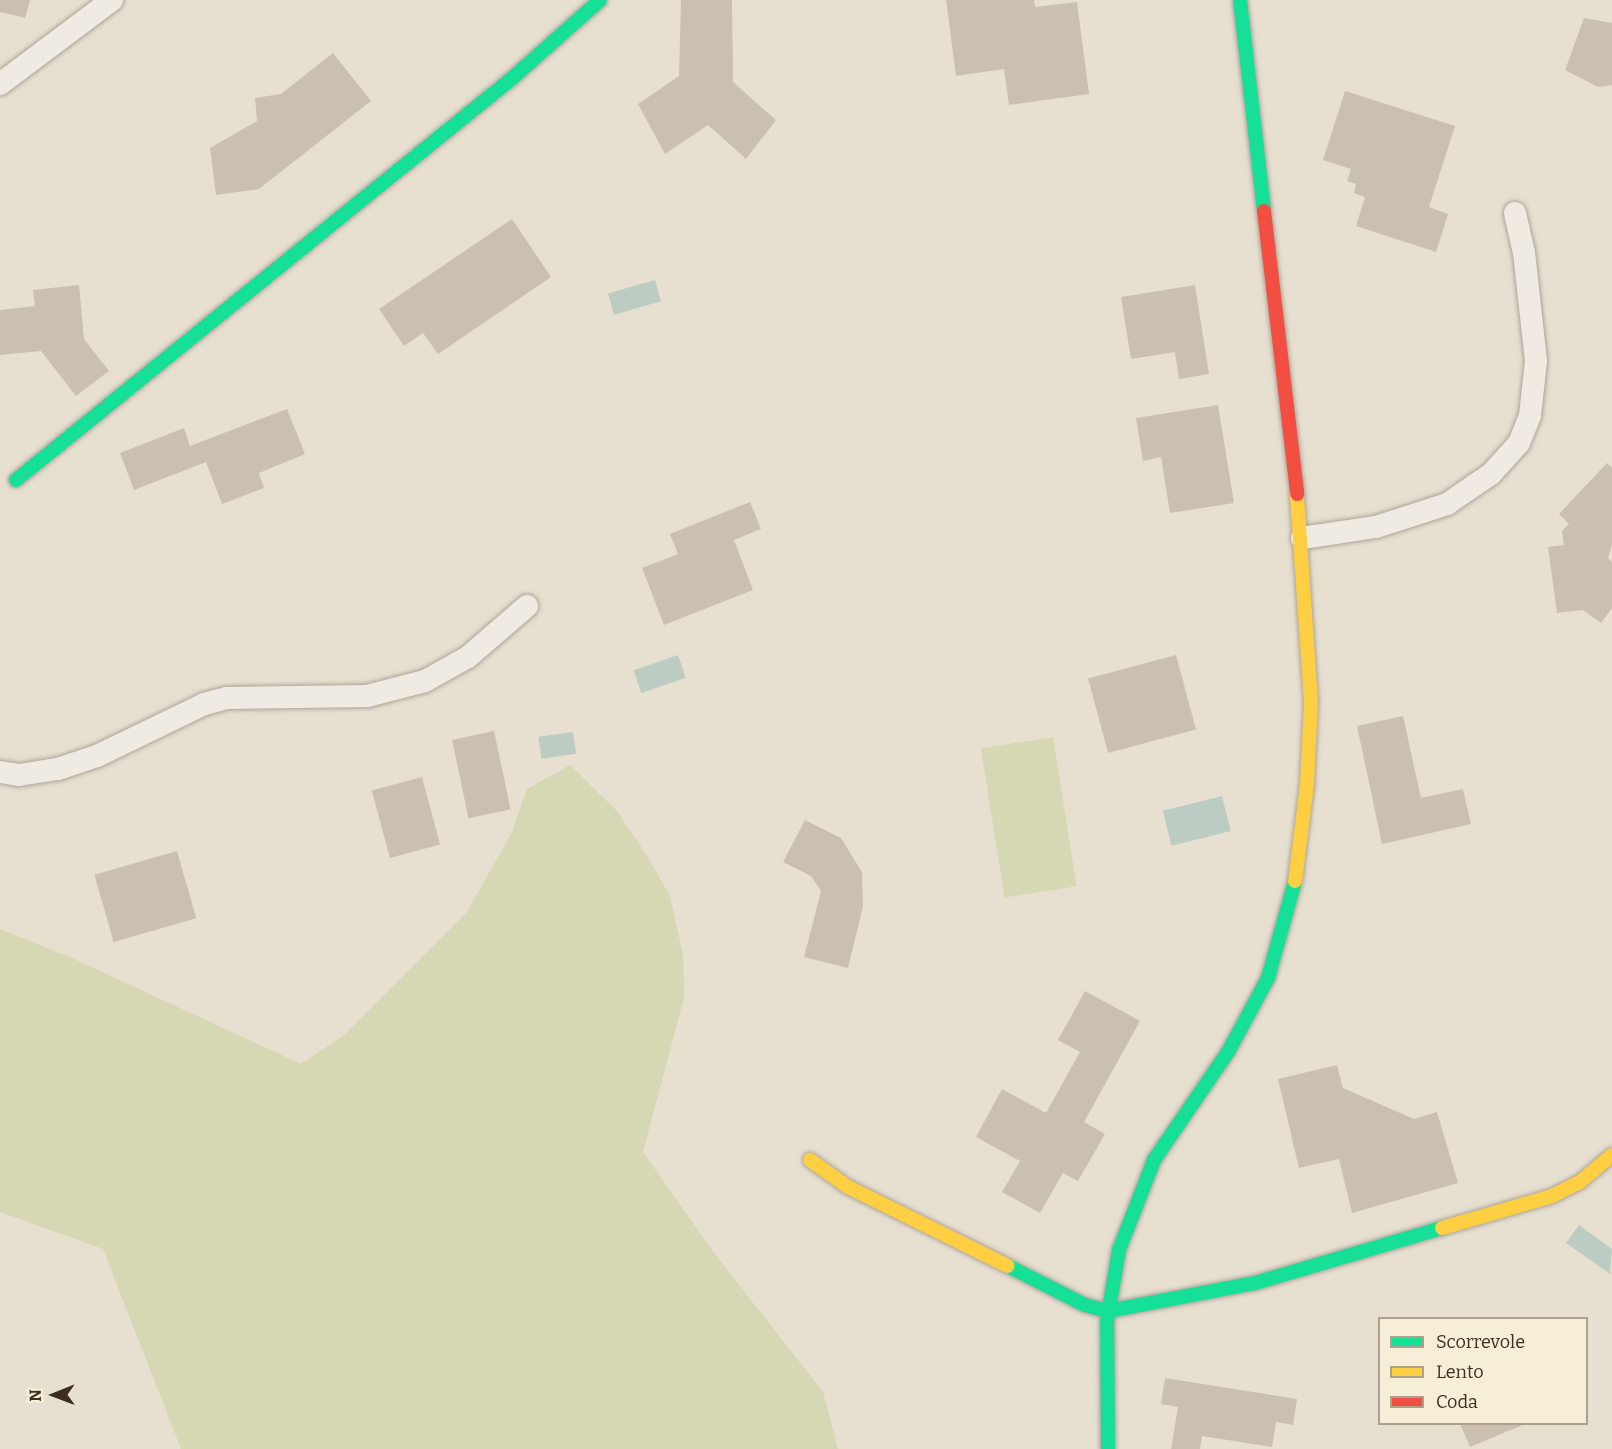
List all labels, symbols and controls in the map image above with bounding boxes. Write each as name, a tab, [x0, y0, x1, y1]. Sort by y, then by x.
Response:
legend	[1378, 1317, 1588, 1425]
text: Scorrevole	[1436, 1331, 1525, 1353]
text: Lento	[1436, 1361, 1484, 1383]
north arrow	[24, 1365, 84, 1425]
text: N	[26, 1389, 45, 1402]
text: Coda	[1436, 1391, 1478, 1413]

